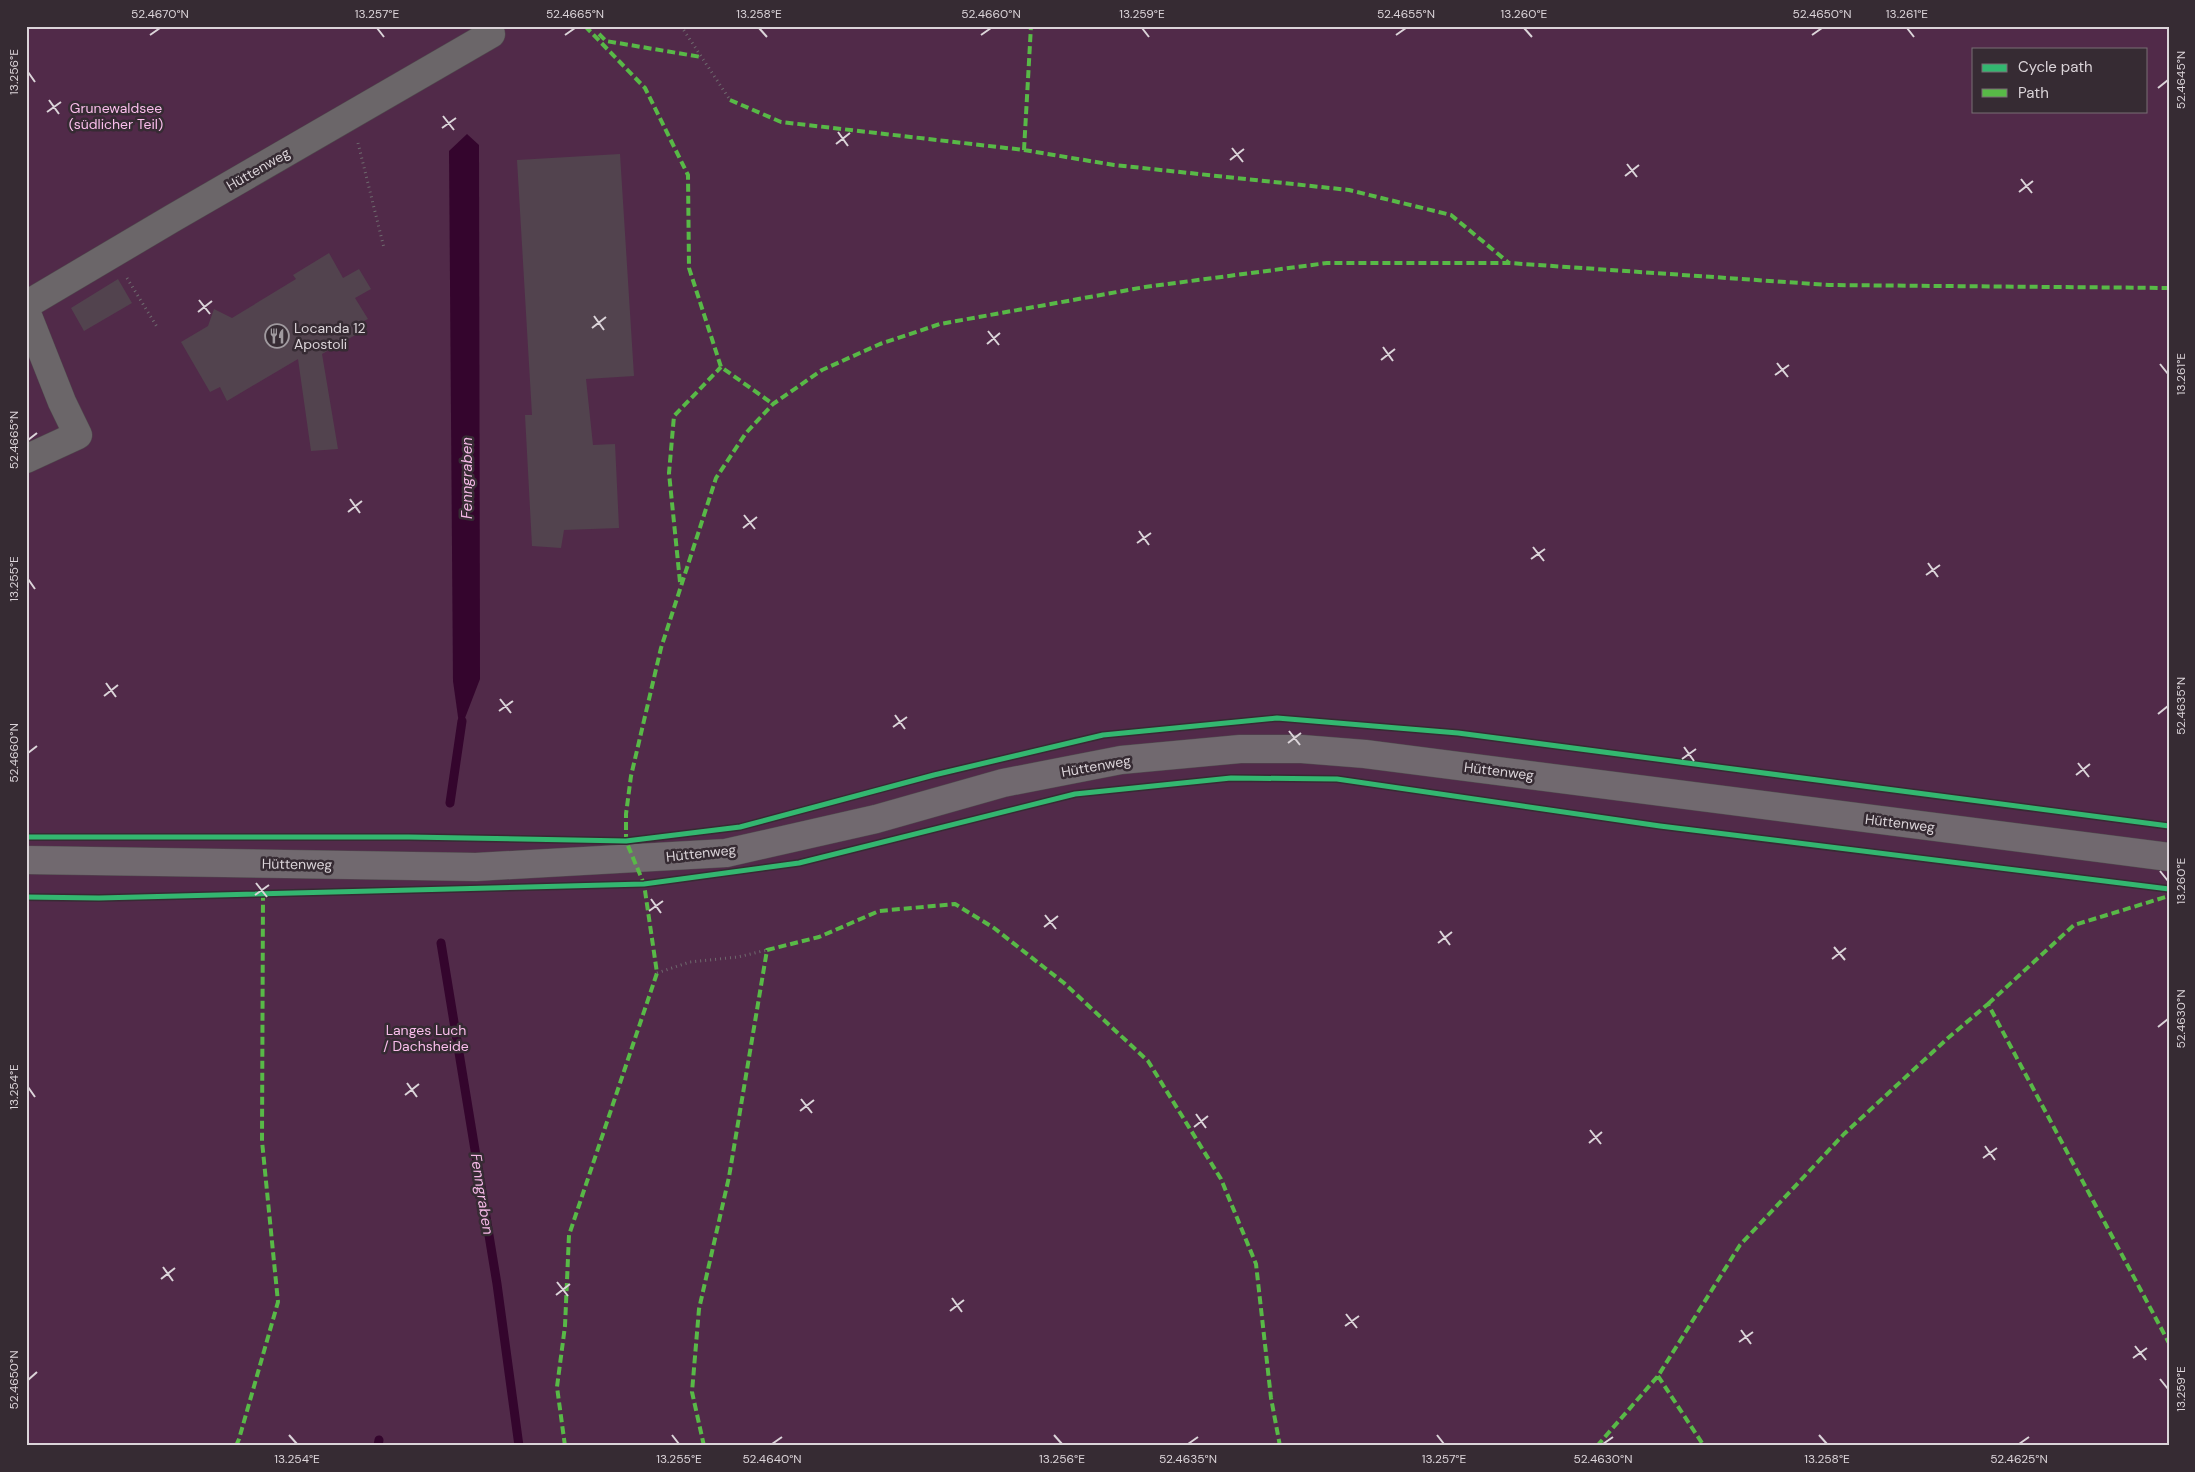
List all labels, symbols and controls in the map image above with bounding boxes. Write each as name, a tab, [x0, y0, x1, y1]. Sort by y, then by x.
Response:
text: 52.4670°N	[131, 6, 189, 22]
text: 13.257°E	[355, 6, 399, 22]
text: 52.4665°N	[546, 6, 604, 22]
text: 13.258°E	[736, 6, 782, 22]
text: 52.4660°N	[961, 6, 1021, 22]
text: 13.259°E	[1119, 6, 1165, 22]
text: 52.4655°N	[1377, 6, 1435, 22]
text: 13.260°E	[1501, 6, 1548, 22]
text: 52.4650°N	[1793, 6, 1851, 22]
text: 13.261°E	[1886, 6, 1928, 22]
legend	[1972, 48, 2148, 112]
text: 13.256°E	[6, 49, 22, 95]
text: 52.4645°N	[2173, 51, 2189, 109]
text: Cycle path	[2018, 57, 2093, 77]
text: Path	[2018, 83, 2049, 103]
park label: Grunewaldsee (südlicher Teil)	[69, 99, 163, 133]
street label: Hüttenweg	[223, 143, 293, 194]
place label: Locanda 12 Apostoli	[294, 319, 366, 353]
restaurant icon: Locanda 12 Apostoli	[264, 323, 290, 349]
text: 13.261°E	[2173, 353, 2189, 395]
text: 52.4665°N	[6, 411, 22, 469]
water label: Fenngraben	[457, 437, 477, 519]
text: 13.255°E	[6, 556, 22, 602]
text: 52.4635°N	[2173, 677, 2189, 735]
text: 52.4660°N	[6, 723, 22, 783]
street label: Hüttenweg	[1060, 751, 1132, 781]
street label: Hüttenweg	[1463, 758, 1535, 784]
street label: Hüttenweg	[1864, 810, 1936, 836]
street label: Hüttenweg	[665, 840, 737, 866]
street label: Hüttenweg	[262, 854, 333, 874]
text: 13.260°E	[2173, 857, 2189, 904]
text: 52.4630°N	[2173, 990, 2189, 1048]
park label: Langes Luch / Dachsheide	[383, 1021, 469, 1055]
text: 13.254°E	[6, 1064, 22, 1110]
water label: Fenngraben	[466, 1152, 498, 1236]
text: 52.4650°N	[6, 1351, 22, 1409]
text: 13.259°E	[2173, 1366, 2189, 1412]
text: 13.254°E	[274, 1451, 320, 1467]
text: 13.255°E	[656, 1451, 702, 1467]
text: 52.4640°N	[742, 1451, 802, 1467]
text: 13.256°E	[1039, 1451, 1085, 1467]
text: 52.4635°N	[1159, 1451, 1217, 1467]
text: 13.257°E	[1422, 1451, 1466, 1467]
text: 52.4630°N	[1574, 1451, 1632, 1467]
text: 13.258°E	[1804, 1451, 1850, 1467]
text: 52.4625°N	[1990, 1451, 2048, 1467]

